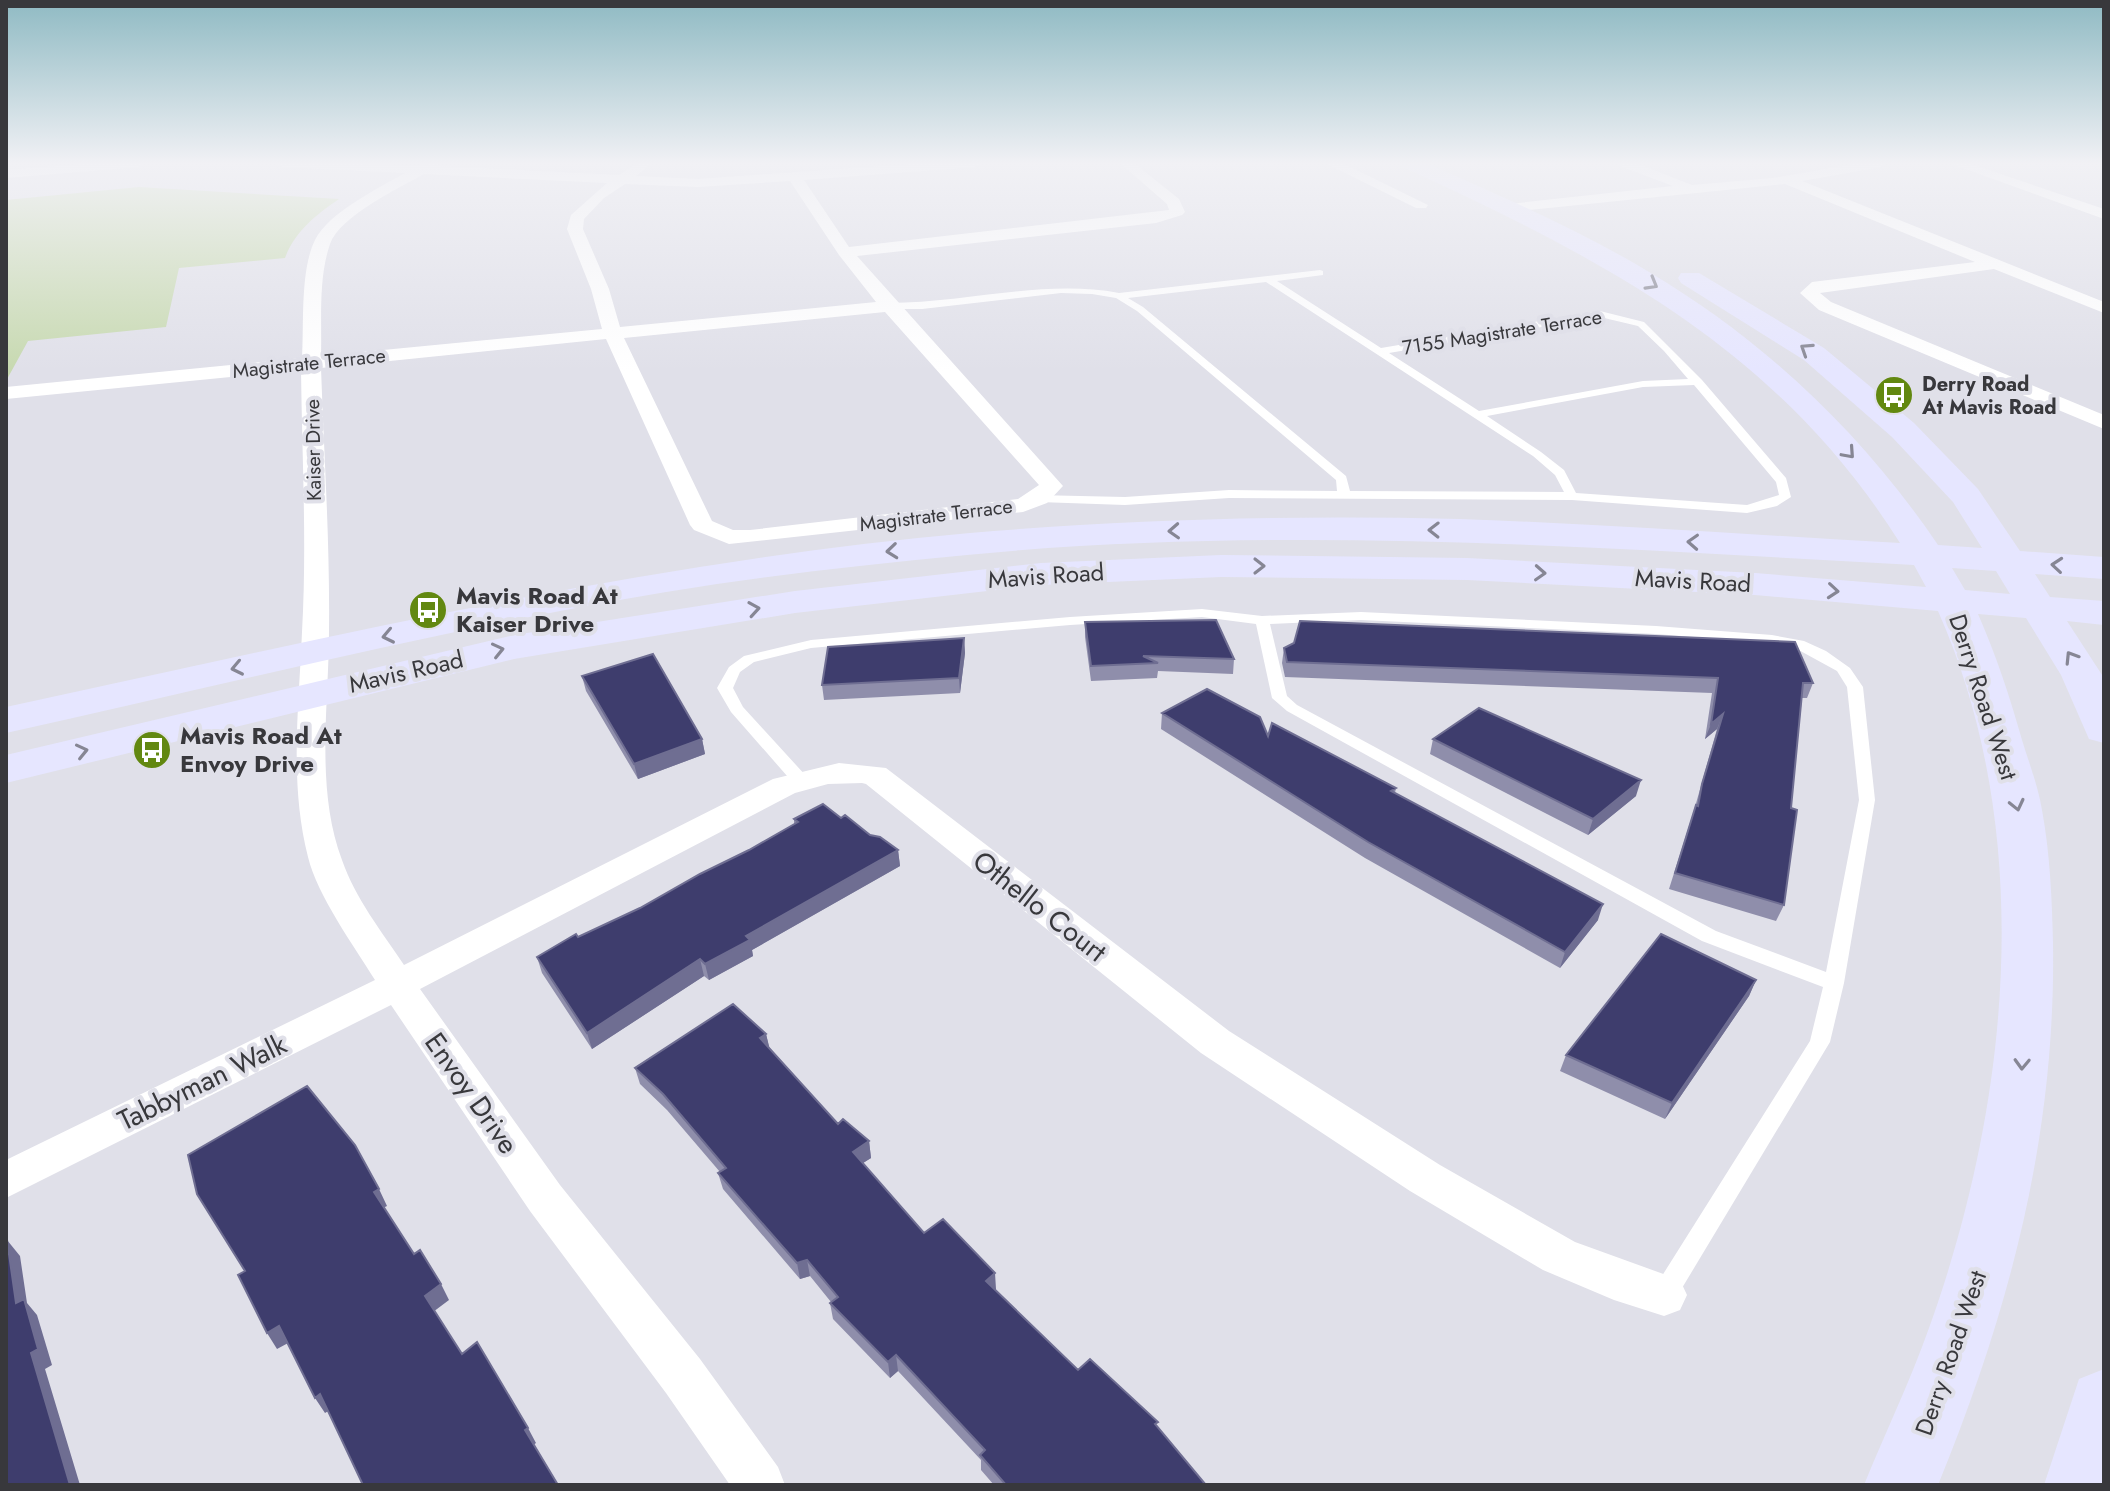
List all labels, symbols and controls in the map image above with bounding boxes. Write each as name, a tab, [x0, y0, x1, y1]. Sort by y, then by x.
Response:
one-way arrow	[1644, 274, 1658, 290]
street label: 7155 Magistrate Terrace	[1400, 302, 1604, 363]
street label: Magistrate Terrace	[231, 341, 387, 386]
one-way arrow	[1800, 344, 1814, 359]
place label: Derry Road At Mavis Road	[1921, 370, 2057, 422]
bus stop icon: Derry Road At Mavis Road	[1873, 374, 1915, 416]
street label: Kaiser Drive	[298, 399, 329, 501]
one-way arrow	[1839, 444, 1853, 459]
street label: Magistrate Terrace	[858, 492, 1014, 539]
one-way arrow	[1427, 521, 1440, 538]
one-way arrow	[1167, 522, 1180, 539]
one-way arrow	[1686, 534, 1699, 551]
one-way arrow	[885, 543, 898, 560]
street label: Mavis Road	[987, 554, 1105, 597]
one-way arrow	[1253, 557, 1266, 575]
one-way arrow	[2050, 557, 2063, 574]
street label: Mavis Road	[1634, 560, 1752, 601]
one-way arrow	[1534, 564, 1547, 581]
place label: Mavis Road At Kaiser Drive	[456, 578, 618, 641]
one-way arrow	[1827, 582, 1840, 599]
bus stop icon: Mavis Road At Kaiser Drive	[407, 589, 449, 631]
one-way arrow	[748, 601, 761, 618]
street label: Derry Road West	[1940, 610, 2027, 784]
one-way arrow	[381, 627, 395, 644]
street label: Mavis Road	[345, 641, 466, 702]
one-way arrow	[490, 643, 504, 660]
one-way arrow	[2065, 651, 2080, 666]
one-way arrow	[231, 659, 244, 676]
place label: Mavis Road At Envoy Drive	[180, 718, 342, 781]
bus stop icon: Mavis Road At Envoy Drive	[131, 729, 173, 771]
one-way arrow	[75, 744, 88, 761]
one-way arrow	[2008, 798, 2025, 811]
street label: Othello Court	[964, 841, 1116, 972]
street label: Tabbyman Walk	[111, 1024, 294, 1141]
street label: Envoy Drive	[415, 1024, 528, 1162]
one-way arrow	[2013, 1058, 2030, 1071]
street label: Derry Road West	[1906, 1265, 1995, 1440]

